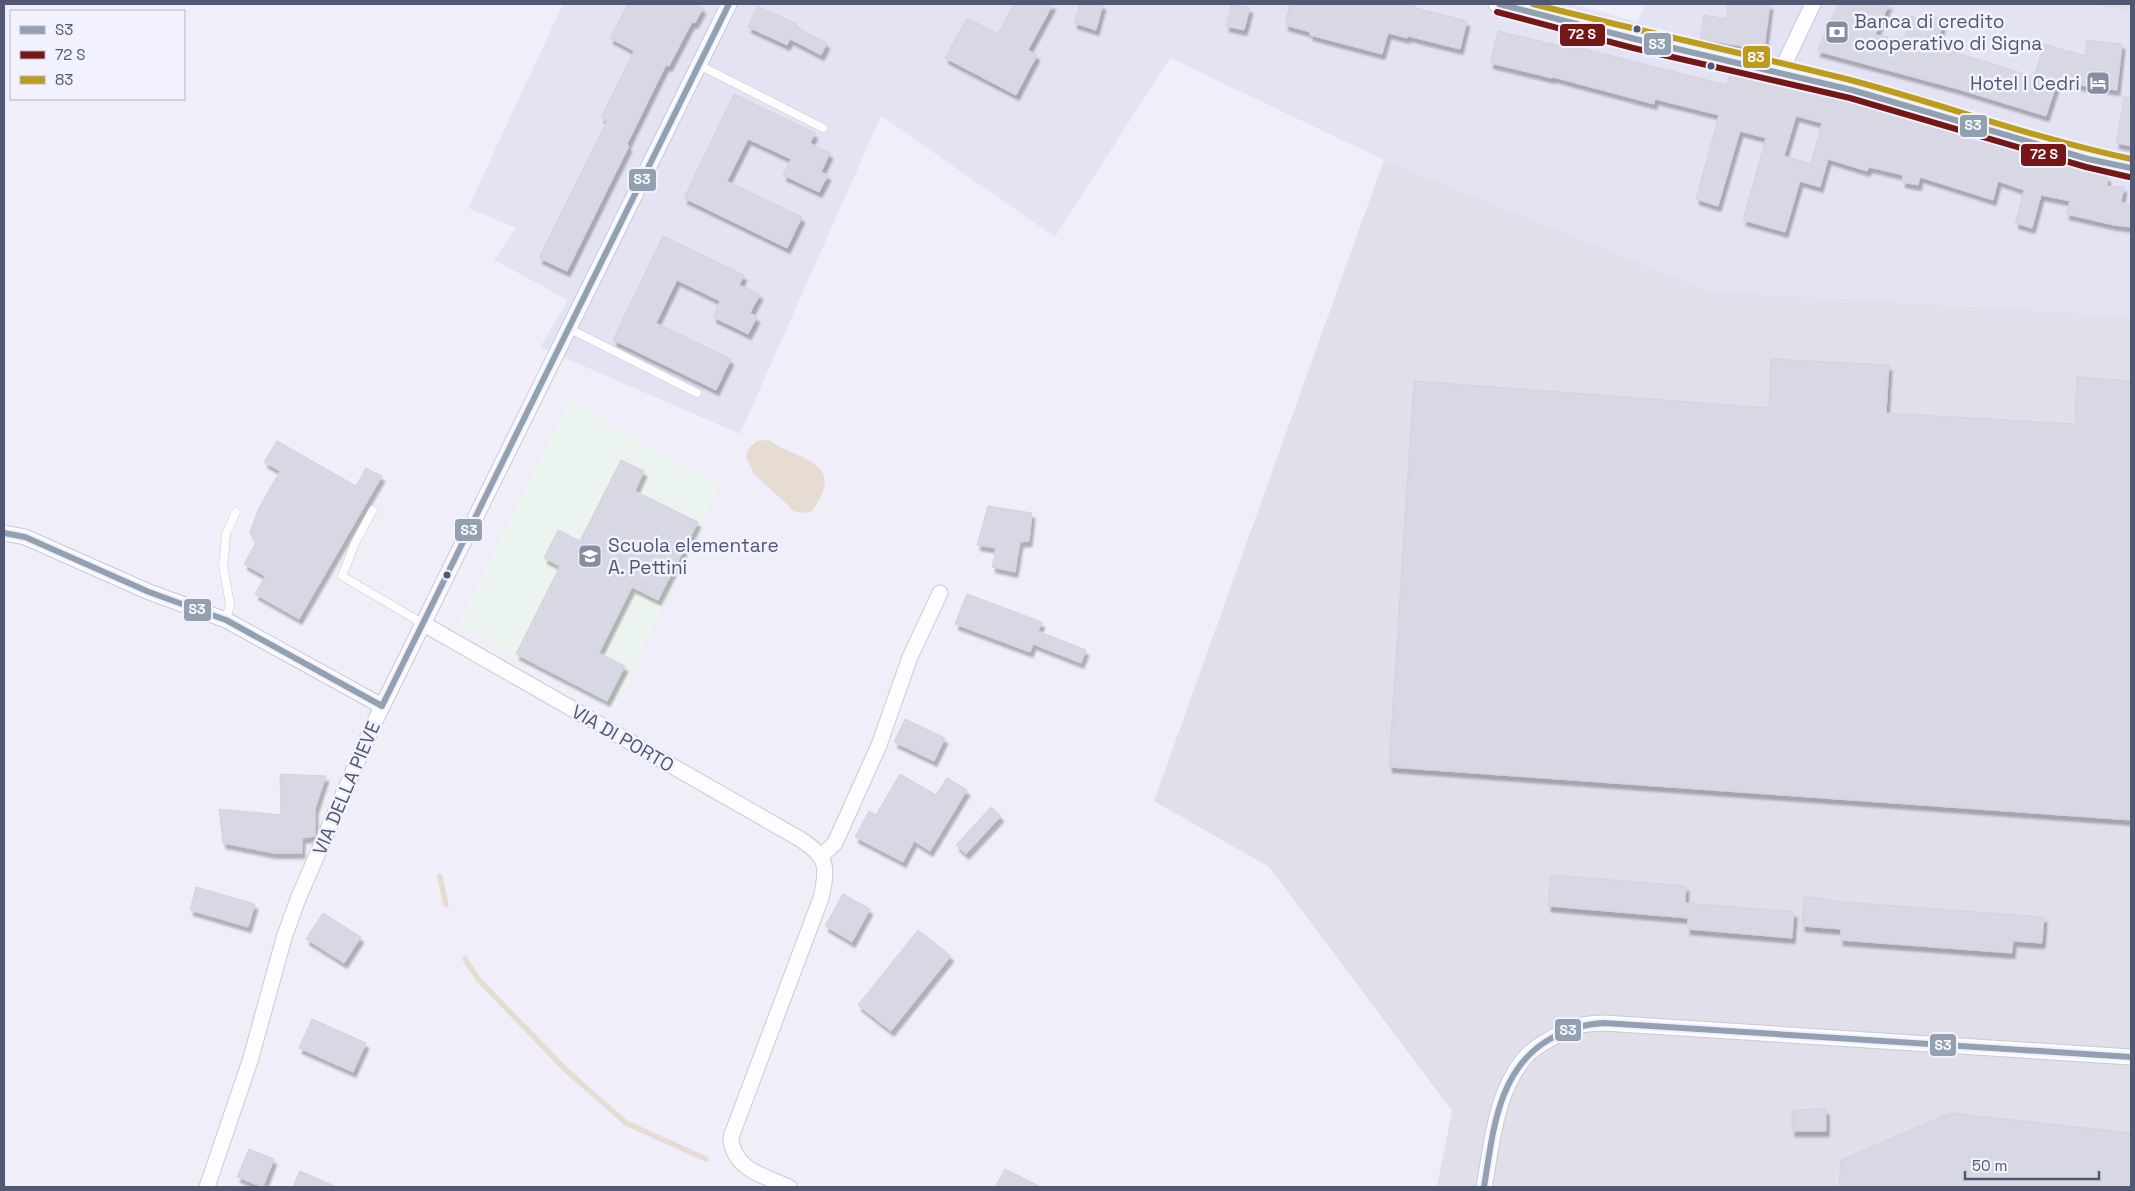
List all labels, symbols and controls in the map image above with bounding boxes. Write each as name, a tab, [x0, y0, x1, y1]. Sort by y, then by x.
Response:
place label: Banca di credito cooperativo di Signa	[1854, 9, 2042, 56]
legend	[10, 10, 185, 100]
bank icon: Banca di credito cooperativo di Signa	[1824, 19, 1850, 45]
text: S3	[55, 20, 73, 39]
line badge: 72 S	[1559, 23, 1606, 47]
unlabelled marker	[1632, 24, 1642, 34]
text: 72 S	[1568, 25, 1597, 43]
line badge: S3	[1643, 32, 1672, 56]
text: S3	[1649, 35, 1666, 53]
text: 72 S	[55, 45, 85, 64]
line badge: 83	[1742, 45, 1771, 69]
text: 83	[1748, 48, 1764, 66]
unlabelled marker	[1706, 61, 1716, 71]
text: 83	[55, 70, 73, 89]
hotel icon: Hotel I Cedri	[2085, 70, 2111, 96]
place label: Hotel I Cedri	[1970, 71, 2080, 96]
line badge: S3	[1959, 114, 1988, 138]
text: S3	[1965, 116, 1982, 134]
line badge: 72 S	[2020, 143, 2067, 167]
text: 72 S	[2030, 145, 2059, 163]
line badge: S3	[628, 168, 657, 192]
text: S3	[634, 170, 651, 188]
line badge: S3	[454, 518, 483, 542]
text: S3	[461, 521, 478, 539]
place label: Scuola elementare A. Pettini	[608, 533, 779, 580]
school or university icon: Scuola elementare A. Pettini	[577, 543, 603, 569]
unlabelled marker	[442, 570, 452, 580]
line badge: S3	[183, 598, 212, 622]
text: S3	[189, 600, 206, 618]
street label: VIA DI PORTO	[567, 699, 679, 778]
street label: VIA DELLA PIEVE	[307, 718, 386, 859]
line badge: S3	[1554, 1018, 1582, 1042]
text: S3	[1560, 1021, 1577, 1039]
line badge: S3	[1929, 1033, 1957, 1057]
text: S3	[1935, 1036, 1952, 1054]
scale bar	[1965, 1148, 2099, 1180]
text: 50 m	[1972, 1156, 2007, 1175]

